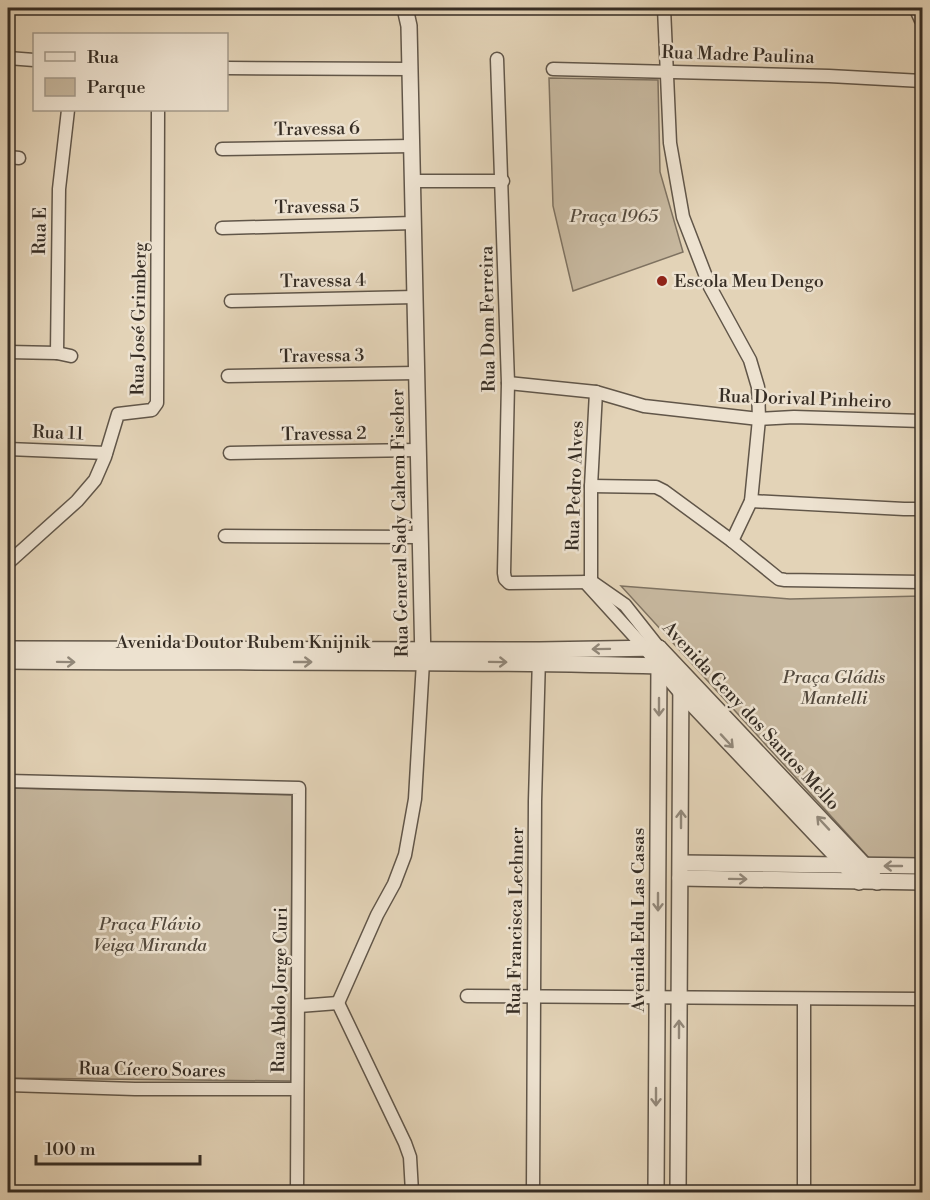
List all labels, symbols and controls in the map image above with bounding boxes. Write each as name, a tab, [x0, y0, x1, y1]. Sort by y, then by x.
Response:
legend	[33, 33, 228, 111]
street label: Rua Madre Paulina	[661, 41, 816, 69]
text: Rua	[87, 46, 120, 69]
text: Parque	[87, 76, 146, 99]
street label: Travessa 6	[274, 117, 360, 141]
street label: Travessa 5	[274, 195, 360, 219]
park label: Praça 1965	[569, 205, 659, 228]
street label: Rua E	[28, 207, 52, 255]
street label: Rua José Grimberg	[126, 241, 152, 396]
street label: Rua Dom Ferreira	[475, 245, 501, 392]
street label: Travessa 4	[280, 269, 366, 293]
place label: Escola Meu Dengo	[674, 270, 824, 293]
marker: Escola Meu Dengo	[655, 274, 669, 288]
street label: Travessa 3	[279, 344, 365, 368]
street label: Rua Dorival Pinheiro	[718, 384, 892, 414]
street label: Rua General Sady Cahem Fischer	[386, 388, 414, 658]
street label: Rua Pedro Alves	[561, 420, 589, 552]
street label: Rua 11	[32, 421, 84, 445]
street label: Travessa 2	[281, 422, 367, 446]
street label: Avenida Geny dos Santos Mello	[657, 616, 845, 815]
street label: Avenida Doutor Rubem Knijnik	[115, 631, 372, 654]
one-way arrow	[591, 643, 611, 655]
one-way arrow	[55, 656, 75, 668]
one-way arrow	[292, 656, 312, 668]
one-way arrow	[487, 656, 507, 668]
park label: Praça Gládis Mantelli	[782, 666, 886, 710]
one-way arrow	[653, 696, 665, 716]
one-way arrow	[720, 733, 734, 748]
one-way arrow	[675, 810, 687, 830]
one-way arrow	[817, 816, 831, 831]
street label: Rua Francisca Lechner	[503, 827, 529, 1015]
street label: Avenida Edu Las Casas	[627, 828, 650, 1013]
one-way arrow	[884, 860, 904, 872]
one-way arrow	[728, 873, 748, 885]
one-way arrow	[652, 891, 664, 911]
street label: Rua Abdo Jorge Curi	[267, 907, 293, 1073]
park label: Praça Flávio Veiga Miranda	[93, 913, 208, 957]
one-way arrow	[673, 1020, 685, 1040]
street label: Rua Cícero Soares	[78, 1057, 226, 1083]
one-way arrow	[650, 1086, 662, 1106]
scale bar	[36, 1128, 200, 1166]
text: 100 m	[45, 1138, 96, 1161]

